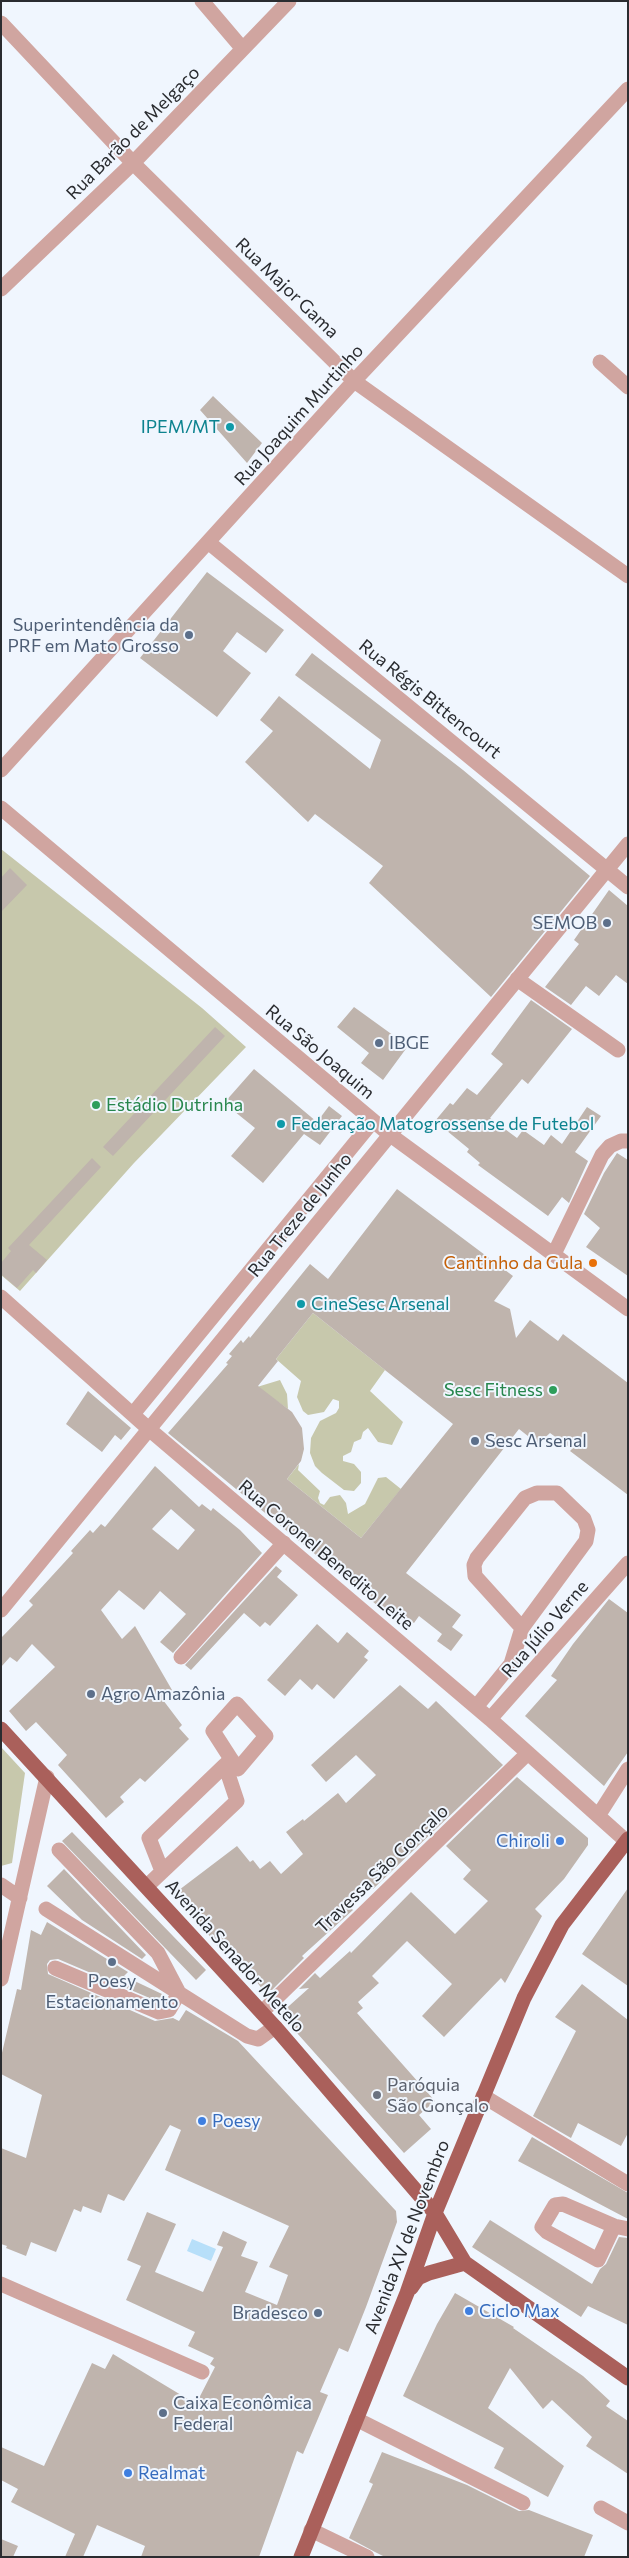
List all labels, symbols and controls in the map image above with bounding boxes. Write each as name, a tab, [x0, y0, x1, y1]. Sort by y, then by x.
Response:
street label: Rua Barão de Melgaço	[62, 62, 204, 204]
street label: Rua Major Gama	[231, 233, 343, 343]
street label: Rua Joaquim Murtinho	[230, 340, 368, 490]
place label: IPEM/MT	[141, 416, 220, 438]
marker: IPEM/MT	[224, 421, 236, 433]
place label: Superintendência da PRF em Mato Grosso	[8, 614, 179, 656]
marker: Superintendência da PRF em Mato Grosso	[183, 629, 195, 641]
street label: Rua Régis Bittencourt	[354, 635, 506, 763]
place label: SEMOB	[533, 912, 597, 934]
marker: SEMOB	[601, 917, 613, 929]
street label: Rua São Joaquim	[261, 1000, 379, 1104]
place label: IBGE	[389, 1032, 430, 1054]
marker: IBGE	[373, 1037, 385, 1049]
place label: Estádio Dutrinha	[106, 1094, 243, 1116]
marker: Estádio Dutrinha	[90, 1099, 102, 1111]
place label: Federação Matogrossense de Futebol	[291, 1113, 594, 1135]
marker: Federação Matogrossense de Futebol	[275, 1118, 287, 1130]
street label: Rua Treze de Junho	[243, 1149, 357, 1281]
place label: Cantinho da Gula	[444, 1252, 583, 1274]
marker: Cantinho da Gula	[587, 1257, 599, 1269]
place label: CineSesc Arsenal	[311, 1293, 450, 1315]
marker: CineSesc Arsenal	[295, 1298, 307, 1310]
place label: Sesc Fitness	[444, 1379, 543, 1401]
marker: Sesc Fitness	[547, 1384, 559, 1396]
place label: Sesc Arsenal	[485, 1430, 587, 1452]
marker: Sesc Arsenal	[469, 1435, 481, 1447]
street label: Rua Coronel Benedito Leite	[234, 1475, 418, 1635]
street label: Rua Júlio Verne	[497, 1576, 593, 1682]
place label: Agro Amazônia	[101, 1683, 225, 1705]
marker: Agro Amazônia	[85, 1688, 97, 1700]
street label: Travessa São Gonçalo	[311, 1800, 453, 1938]
place label: Chiroli	[496, 1830, 550, 1852]
marker: Chiroli	[554, 1835, 566, 1847]
street label: Avenida Senador Metelo	[161, 1875, 309, 2037]
marker: Poesy Estacionamento	[106, 1956, 118, 1968]
place label: Poesy Estacionamento	[45, 1970, 179, 2012]
place label: Paróquia São Gonçalo	[387, 2074, 489, 2116]
marker: Paróquia São Gonçalo	[371, 2089, 383, 2101]
place label: Poesy	[212, 2110, 261, 2132]
marker: Poesy	[196, 2115, 208, 2127]
street label: Avenida XV de Novembro	[360, 2137, 454, 2337]
place label: Ciclo Max	[479, 2300, 560, 2322]
place label: Bradesco	[232, 2302, 308, 2324]
marker: Ciclo Max	[463, 2305, 475, 2317]
marker: Bradesco	[312, 2307, 324, 2319]
place label: Caixa Econômica Federal	[173, 2392, 312, 2434]
marker: Caixa Econômica Federal	[157, 2407, 169, 2419]
place label: Realmat	[138, 2462, 205, 2484]
marker: Realmat	[122, 2467, 134, 2479]

